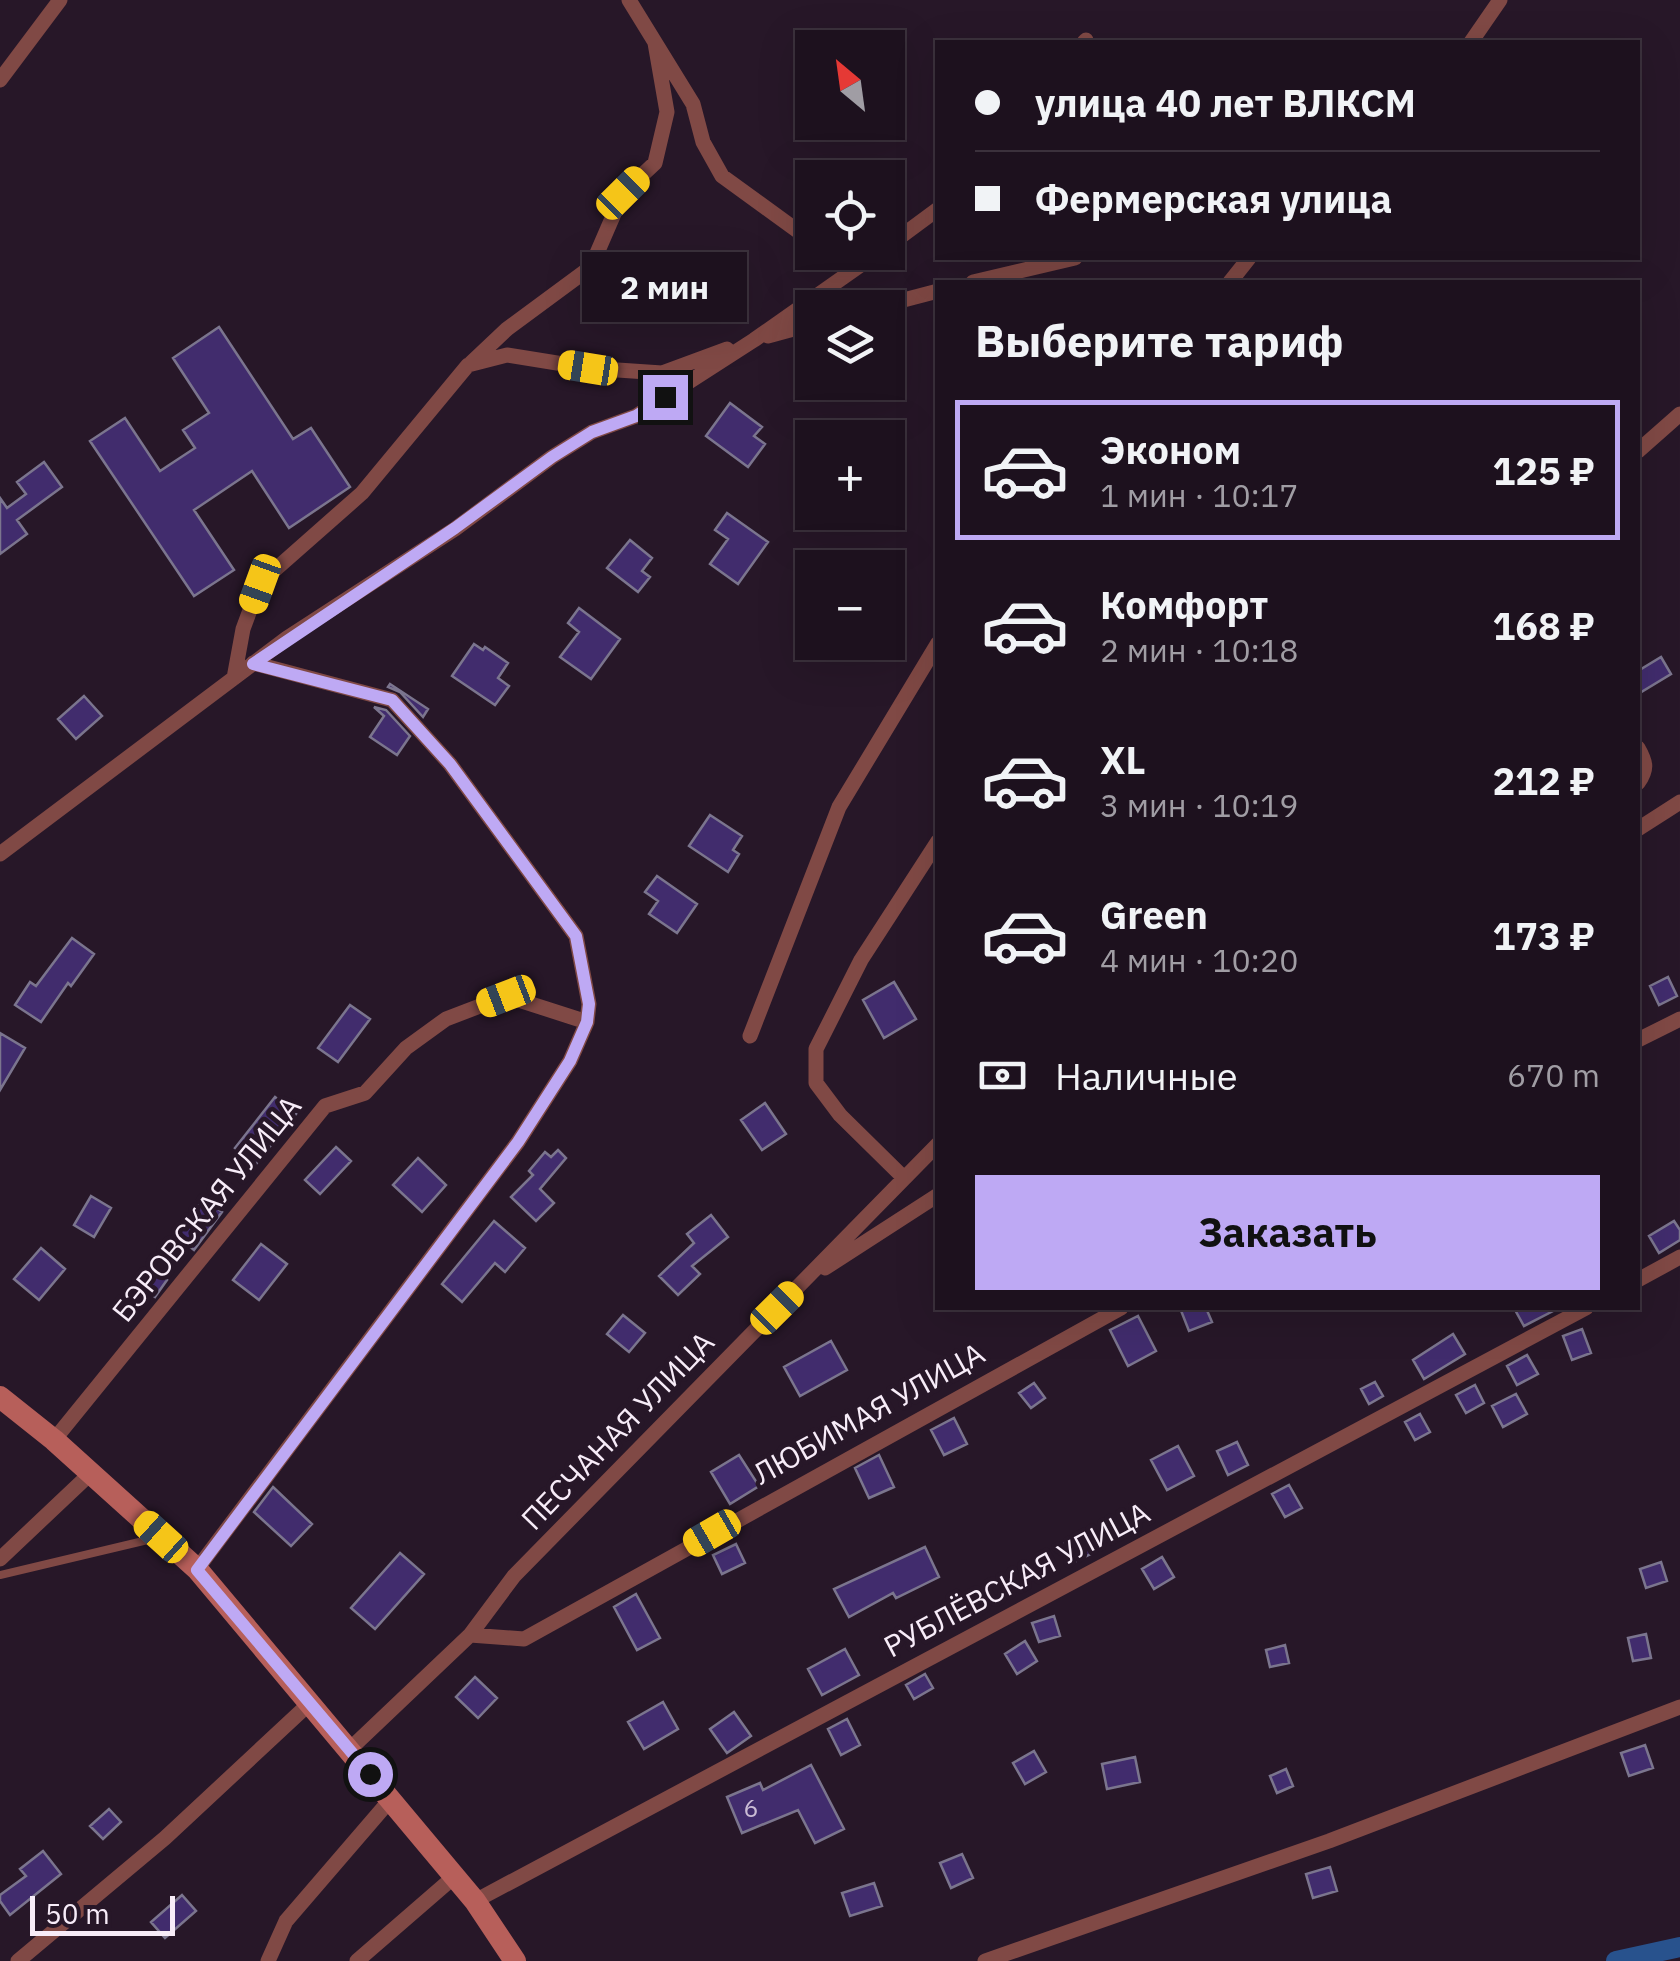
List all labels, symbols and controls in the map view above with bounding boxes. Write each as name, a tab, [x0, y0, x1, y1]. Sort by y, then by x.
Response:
north arrow	[795, 30, 905, 140]
map controls	[795, 30, 905, 660]
text: улица 40 лет ВЛКСМ	[1035, 78, 1416, 127]
button: locate	[795, 160, 905, 270]
car	[591, 161, 655, 225]
text: Фермерская улица	[1035, 174, 1392, 223]
callout: 2 мин	[582, 252, 748, 322]
text: 2 мин	[620, 266, 709, 308]
button: layers	[795, 290, 905, 400]
text: Выберите тариф	[975, 311, 1344, 369]
car	[556, 348, 620, 388]
route end	[643, 375, 688, 420]
button: +	[795, 420, 905, 530]
icon: car	[980, 425, 1070, 515]
text: Эконом	[1100, 425, 1241, 474]
text: 125 ₽	[1493, 446, 1595, 495]
text: 1 мин · 10:17	[1100, 474, 1298, 516]
button: −	[795, 550, 905, 660]
car	[236, 551, 284, 617]
icon: car	[980, 580, 1070, 670]
text: Комфорт	[1100, 580, 1268, 629]
text: 168 ₽	[1493, 601, 1595, 650]
text: 2 мин · 10:18	[1100, 629, 1298, 671]
icon: car	[980, 735, 1070, 825]
text: XL	[1100, 735, 1146, 784]
text: 212 ₽	[1493, 756, 1595, 805]
text: 3 мин · 10:19	[1100, 784, 1298, 826]
icon: car	[980, 890, 1070, 980]
text: Green	[1100, 890, 1208, 939]
text: 173 ₽	[1493, 911, 1595, 960]
text: 4 мин · 10:20	[1100, 939, 1298, 981]
car	[473, 971, 539, 1021]
icon: cash	[975, 1048, 1030, 1103]
text: Наличные	[1055, 1051, 1238, 1100]
text: 670 m	[1507, 1054, 1600, 1096]
street label: БЭРОВСКАЯ УЛИЦА	[103, 1087, 309, 1329]
button: Заказать	[975, 1175, 1600, 1290]
car	[745, 1276, 809, 1340]
street label: ПЕСЧАНАЯ УЛИЦА	[512, 1322, 722, 1538]
street label: ЛЮБИМАЯ УЛИЦА	[746, 1333, 991, 1492]
street label: РУБЛЁВСКАЯ УЛИЦА	[877, 1492, 1156, 1665]
car	[679, 1505, 745, 1561]
car	[129, 1506, 193, 1568]
route start	[348, 1752, 393, 1797]
house number: 6	[743, 1791, 759, 1824]
scale bar	[30, 1891, 175, 1936]
text: 50 m	[45, 1895, 110, 1932]

